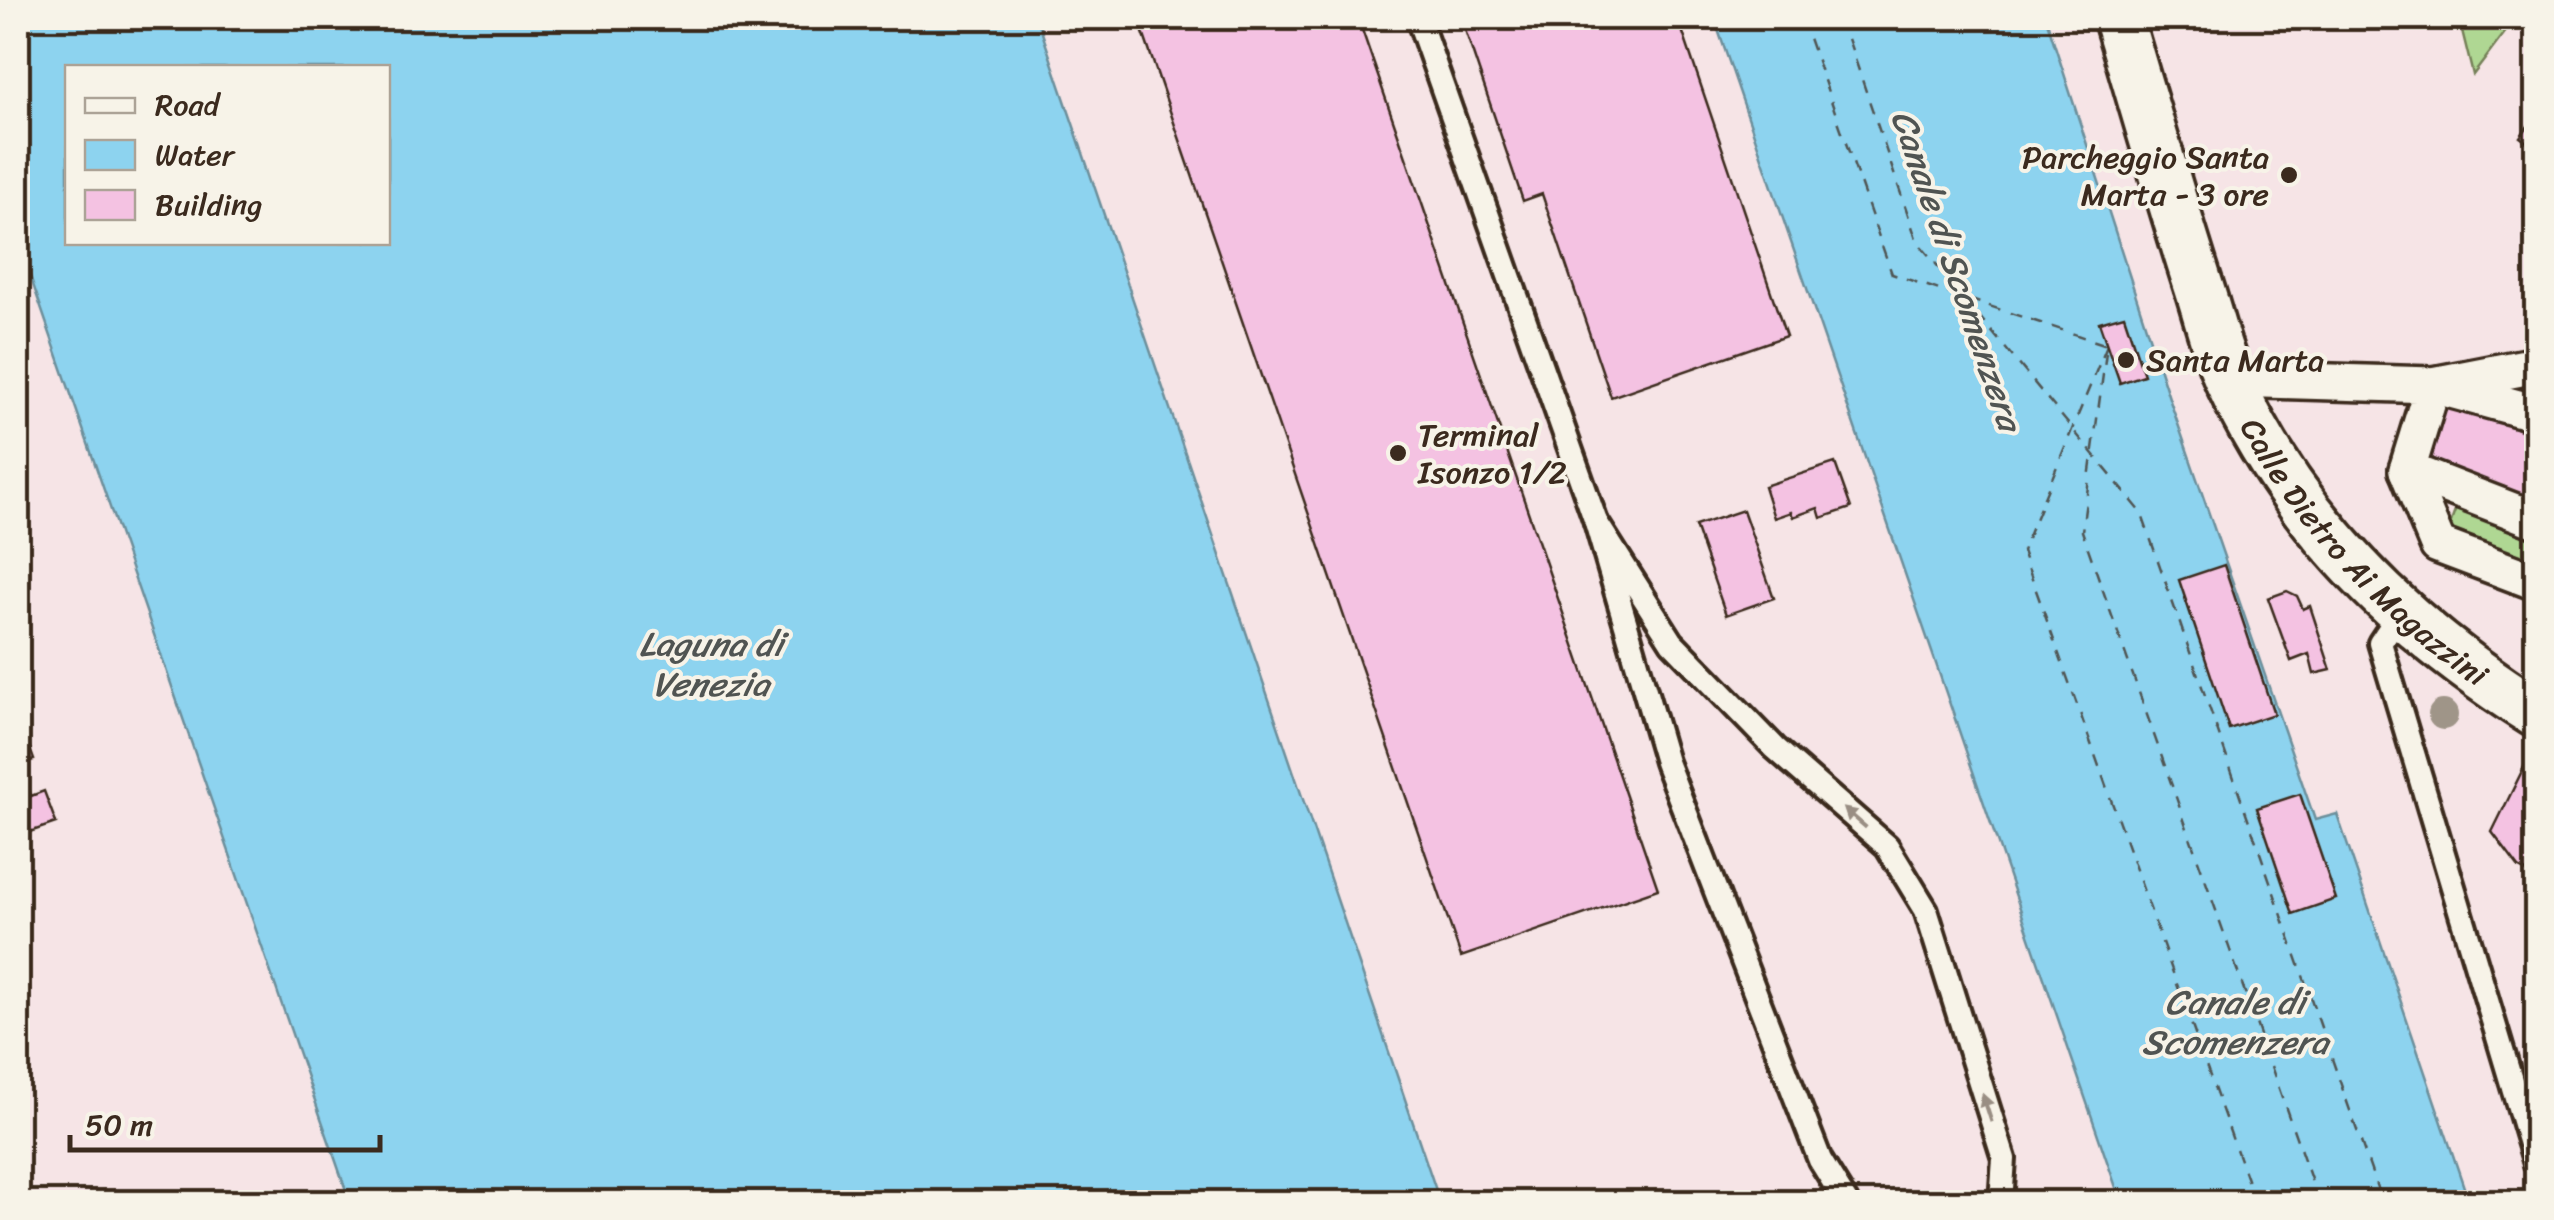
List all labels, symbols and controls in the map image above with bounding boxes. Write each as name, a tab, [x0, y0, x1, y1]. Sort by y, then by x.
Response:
legend	[65, 65, 390, 245]
text: Road	[155, 78, 222, 132]
water label: Canale di Scomenzera	[1873, 101, 2042, 443]
text: Water	[155, 128, 236, 182]
place label: Parcheggio Santa Marta - 3 ore	[2022, 129, 2269, 223]
marker: Parcheggio Santa Marta - 3 ore	[2278, 164, 2300, 186]
text: Building	[155, 178, 262, 232]
place label: Santa Marta	[2146, 332, 2324, 389]
marker: Santa Marta	[2115, 349, 2137, 371]
place label: Terminal Isonzo 1/2	[1417, 407, 1567, 501]
street label: Calle Dietro Ai Magazzini	[2224, 407, 2501, 703]
marker: Terminal Isonzo 1/2	[1387, 442, 1409, 464]
water label: Laguna di Venezia	[639, 613, 790, 715]
one-way arrow	[1842, 807, 1867, 829]
water label: Canale di Scomenzera	[2142, 971, 2331, 1073]
scale bar	[70, 1090, 380, 1152]
one-way arrow	[1979, 1092, 1994, 1122]
text: 50 m	[85, 1098, 153, 1152]

